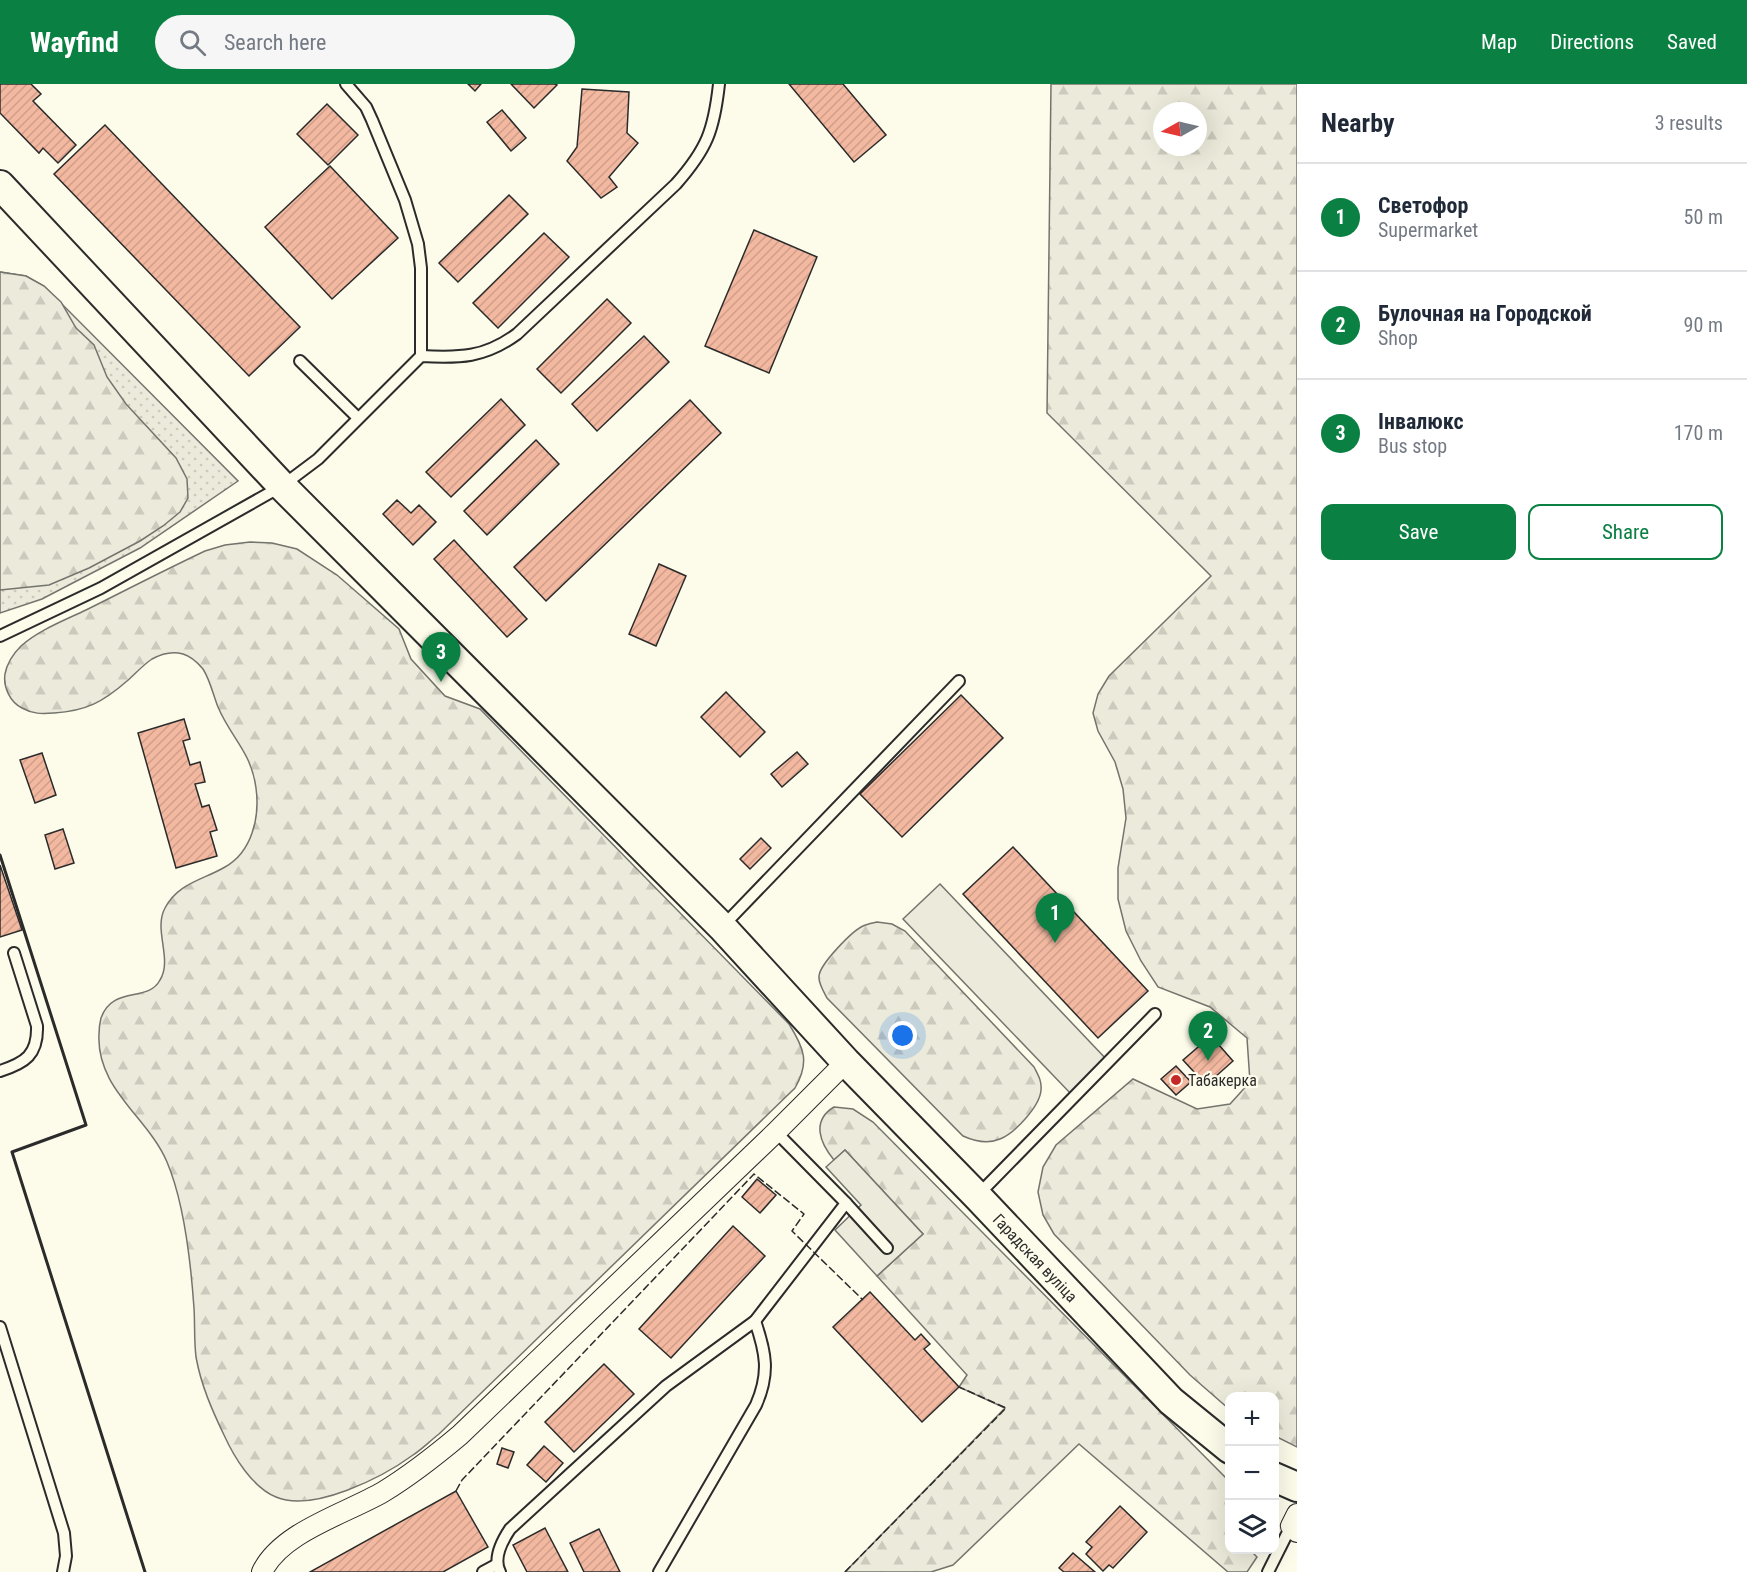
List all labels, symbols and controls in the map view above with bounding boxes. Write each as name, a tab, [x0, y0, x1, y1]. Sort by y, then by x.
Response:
search box	[155, 15, 575, 69]
text: Wayfind	[30, 26, 119, 59]
icon: search	[176, 26, 209, 59]
text: Search here	[224, 30, 326, 55]
text: Map	[1481, 30, 1517, 54]
text: Directions	[1550, 30, 1634, 54]
text: Saved	[1667, 30, 1717, 54]
north arrow	[1153, 102, 1207, 156]
text: Nearby	[1321, 108, 1395, 138]
text: 3 results	[1655, 111, 1723, 135]
text: Светофор	[1378, 193, 1468, 218]
text: 1	[1335, 205, 1346, 229]
text: 50 m	[1684, 205, 1723, 229]
text: Supermarket	[1378, 218, 1478, 242]
text: Булочная на Городской	[1378, 301, 1592, 326]
text: 2	[1335, 313, 1346, 337]
text: 90 m	[1684, 313, 1723, 337]
text: Shop	[1378, 326, 1418, 350]
text: Інвалюкс	[1378, 409, 1464, 434]
text: 3	[1335, 421, 1346, 445]
text: 170 m	[1674, 421, 1723, 445]
text: Bus stop	[1378, 434, 1447, 458]
button: Save	[1321, 504, 1516, 560]
button: Share	[1528, 504, 1723, 560]
pin: 3	[422, 632, 460, 682]
pin: 1	[1036, 894, 1074, 943]
pin: 2	[1188, 1012, 1228, 1061]
your location	[888, 1021, 917, 1050]
place label: Табакерка	[1188, 1071, 1257, 1090]
marker: Табакерка	[1169, 1073, 1183, 1087]
street label: Гарадская вуліца	[989, 1210, 1082, 1306]
map controls	[1225, 1392, 1279, 1554]
button: +	[1225, 1392, 1279, 1446]
button: −	[1225, 1446, 1279, 1500]
button: layers	[1225, 1500, 1279, 1554]

